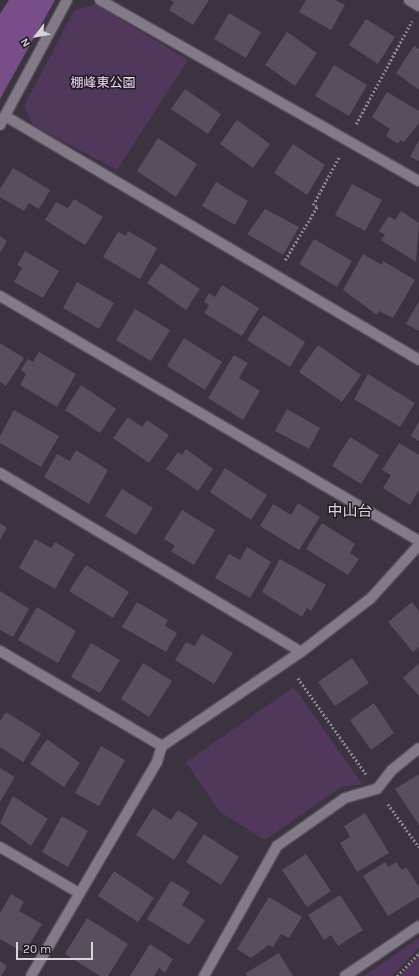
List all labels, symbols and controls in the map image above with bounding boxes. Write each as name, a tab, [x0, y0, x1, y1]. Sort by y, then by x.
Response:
north arrow	[16, 16, 56, 56]
text: N	[18, 36, 33, 49]
park label: 棚峰東公園	[71, 75, 135, 91]
district label: 中山台	[328, 503, 372, 521]
scale bar	[18, 934, 95, 960]
text: 20 m	[23, 942, 51, 956]

